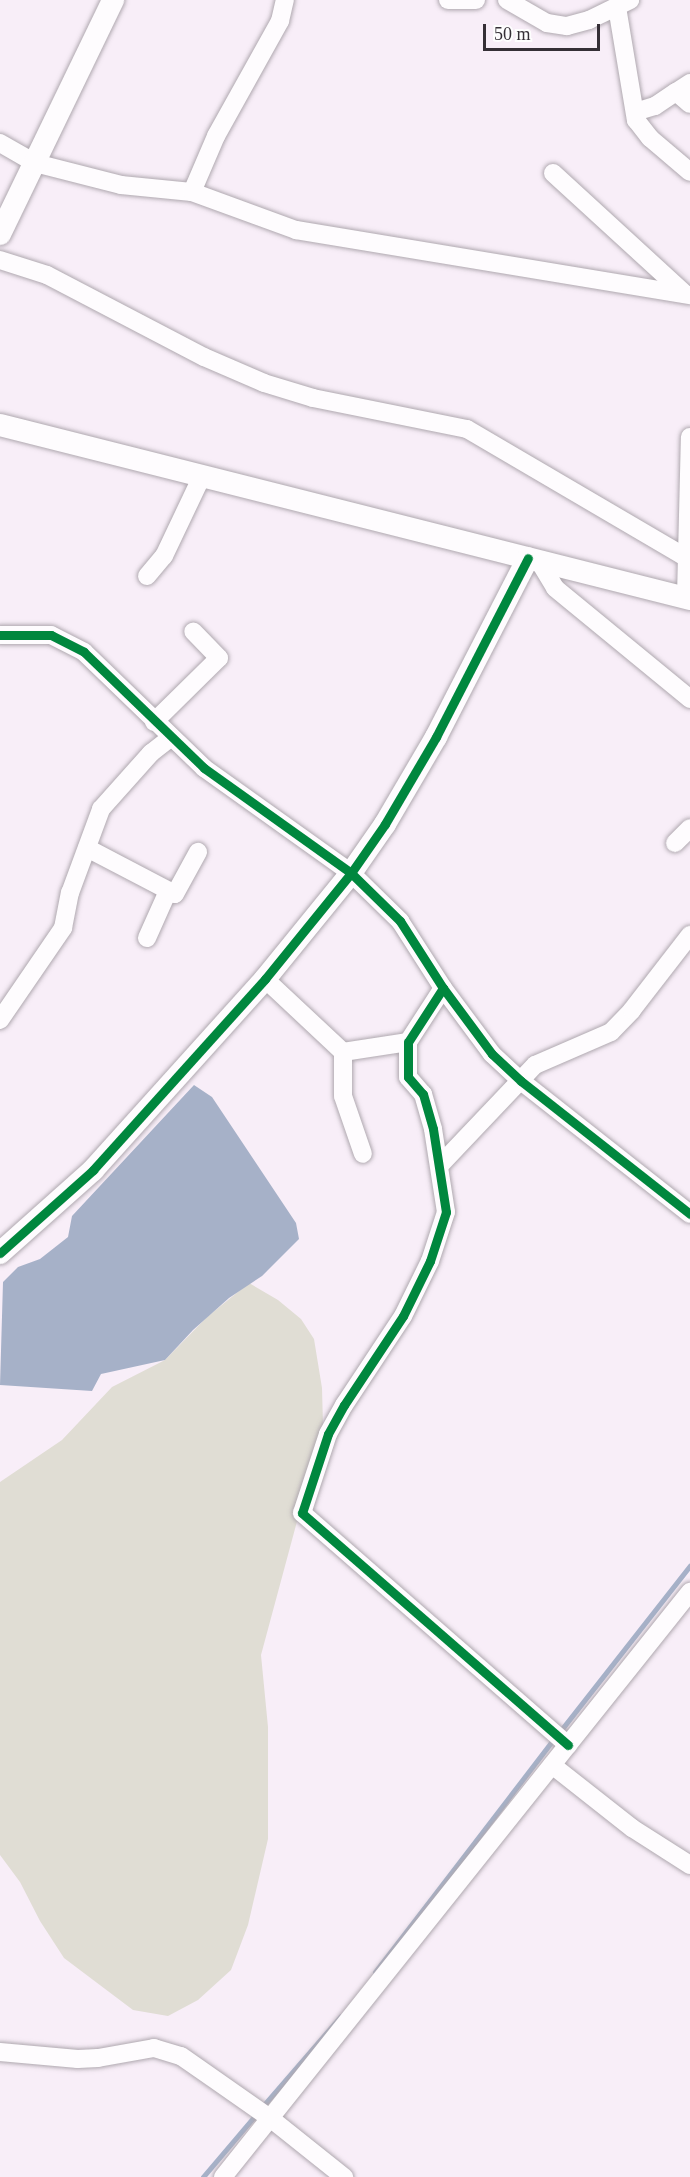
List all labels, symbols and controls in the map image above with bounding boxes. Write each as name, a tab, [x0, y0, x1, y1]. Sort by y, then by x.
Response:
scale bar	[486, 12, 603, 50]
text: 50 m	[494, 24, 531, 44]

